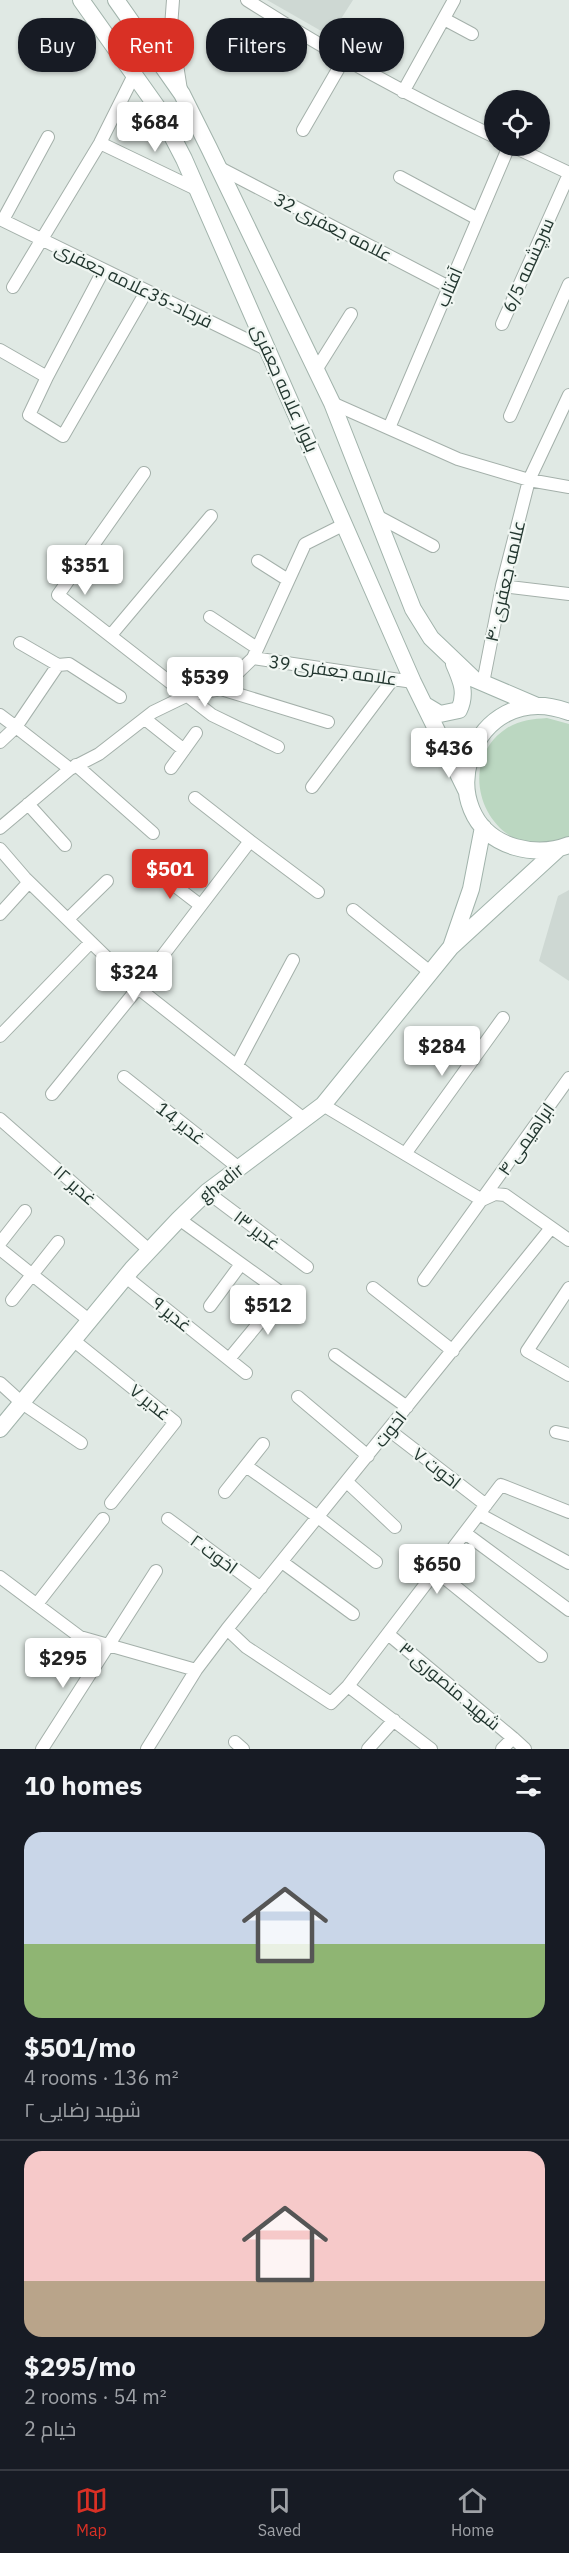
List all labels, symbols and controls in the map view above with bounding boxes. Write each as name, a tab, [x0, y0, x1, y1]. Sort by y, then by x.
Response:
chip: Buy	[18, 18, 96, 72]
chip: Rent	[108, 18, 194, 72]
chip: Filters	[206, 18, 307, 72]
chip: New	[319, 18, 404, 72]
map controls	[484, 90, 550, 156]
button: locate	[484, 90, 550, 156]
pin: $684	[119, 102, 191, 153]
text: $684	[131, 108, 179, 135]
street label: علامه جعفری 32	[270, 187, 396, 267]
street label: سرچشمه 6/5	[497, 214, 560, 316]
street label: فرجاد-35علامه جعفری	[51, 237, 217, 333]
street label: آفتاب	[430, 264, 468, 310]
street label: بلوار علامه جعفری	[246, 320, 324, 456]
street label: علامه جعفری ۴۰	[480, 518, 530, 644]
pin: $351	[49, 545, 121, 596]
text: $351	[61, 551, 109, 578]
street label: علامه جعفری 39	[267, 650, 399, 690]
pin: $539	[169, 657, 241, 708]
text: $539	[181, 663, 229, 690]
pin: $436	[413, 728, 485, 779]
text: $436	[425, 734, 473, 761]
pin: $501	[134, 849, 206, 900]
text: $501	[146, 855, 194, 882]
pin: $324	[98, 952, 170, 1003]
text: $324	[110, 958, 158, 985]
pin: $284	[406, 1026, 478, 1077]
text: $284	[418, 1032, 466, 1059]
street label: غدیر 14	[152, 1097, 210, 1149]
street label: ابراهیمی ۴	[493, 1098, 559, 1180]
street label: ghadir	[194, 1158, 248, 1208]
street label: غدیر ۱۲	[49, 1160, 101, 1210]
street label: غدیر ۱۳	[229, 1205, 285, 1255]
pin: $512	[232, 1285, 304, 1336]
street label: غدیر ۹	[148, 1291, 196, 1337]
text: $512	[244, 1291, 292, 1318]
street label: غدیر ۷	[125, 1379, 175, 1425]
street label: اخوت	[369, 1406, 411, 1452]
street label: اخوت ۷	[408, 1442, 466, 1494]
street label: اخوت ۲	[186, 1529, 242, 1579]
pin: $650	[401, 1544, 473, 1595]
text: $650	[413, 1550, 461, 1577]
street label: شهید منصوری ۳	[394, 1637, 506, 1735]
pin: $295	[27, 1638, 99, 1689]
text: $295	[39, 1644, 87, 1671]
text: 10 homes	[24, 1768, 142, 1802]
icon: filters	[512, 1769, 545, 1802]
icon: home	[231, 1871, 339, 1979]
text: $501/mo	[24, 2030, 136, 2064]
text: 4 rooms · 136 m²	[24, 2064, 179, 2091]
text: شهید رضایی ۲	[24, 2096, 141, 2123]
icon: home	[231, 2190, 339, 2298]
text: $295/mo	[24, 2349, 136, 2383]
text: 2 rooms · 54 m²	[24, 2383, 167, 2410]
text: 2 خیام	[24, 2415, 76, 2442]
tab: Map	[75, 2484, 108, 2540]
tab: Saved	[258, 2484, 301, 2540]
tab: Home	[451, 2484, 494, 2540]

